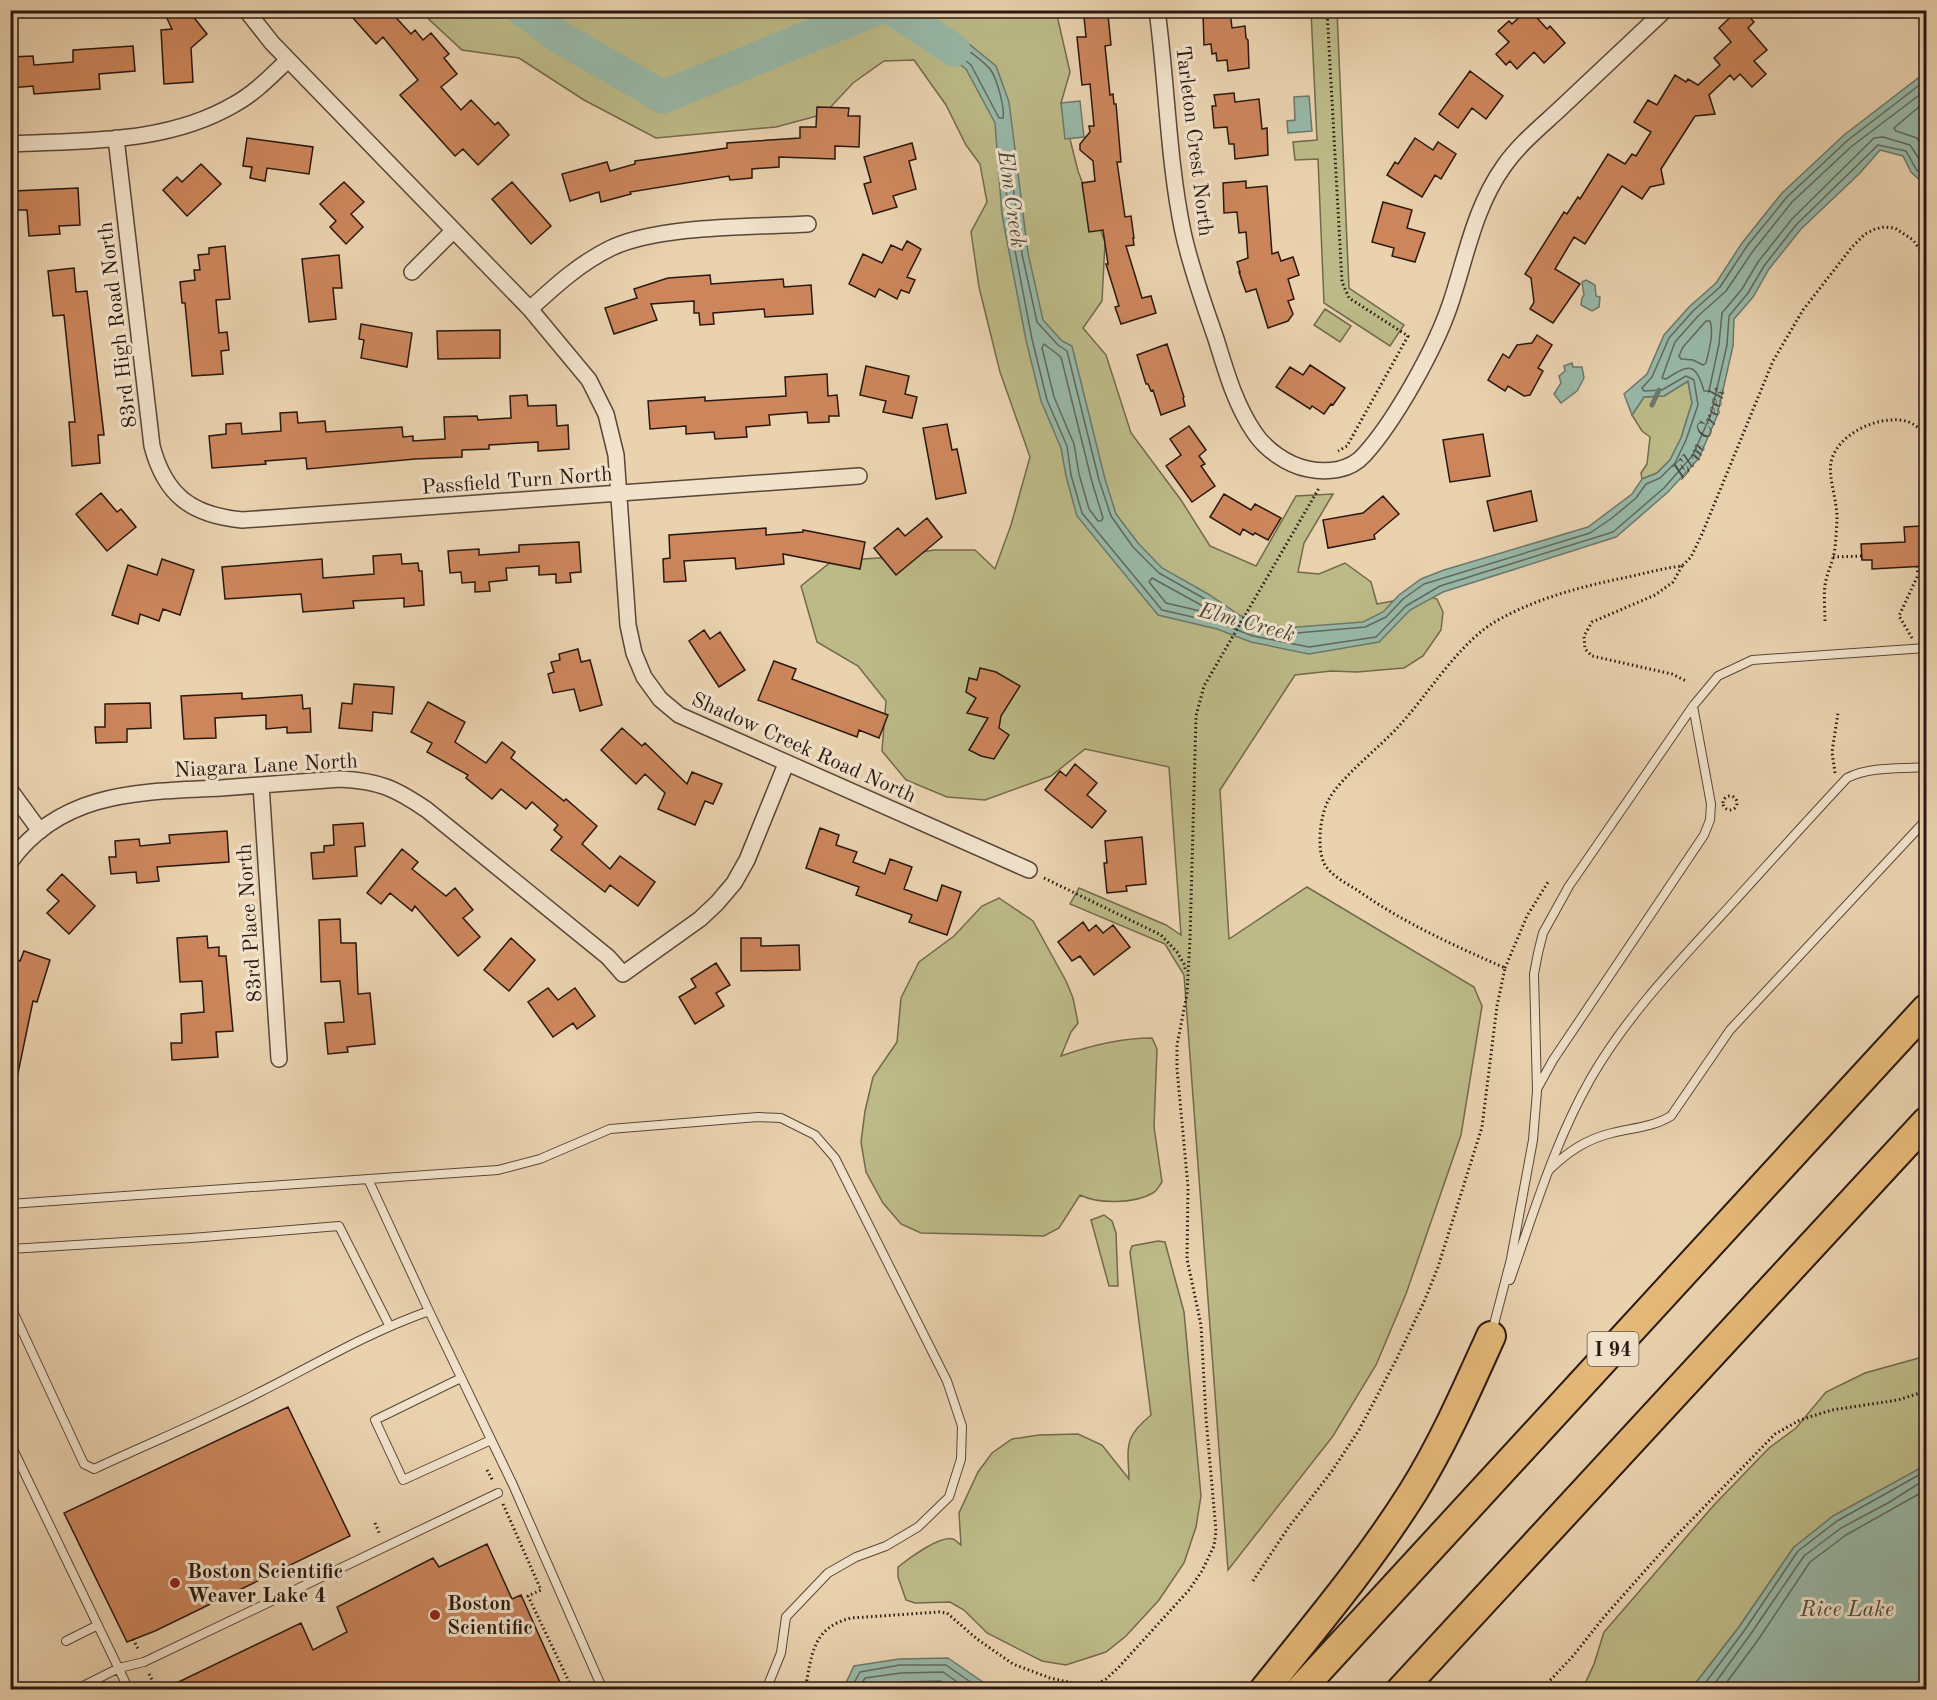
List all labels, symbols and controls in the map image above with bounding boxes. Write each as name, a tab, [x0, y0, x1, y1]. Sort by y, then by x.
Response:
street label: Tarleton Crest North	[1171, 45, 1216, 238]
water label: Elm Creek	[993, 148, 1029, 250]
street label: 83rd High Road North	[95, 221, 142, 429]
water label: Elm Creek	[1668, 385, 1730, 484]
street label: Passfield Turn North	[421, 464, 613, 499]
water label: Elm Creek	[1195, 599, 1297, 646]
street label: Shadow Creek Road North	[688, 689, 919, 807]
street label: Niagara Lane North	[174, 751, 359, 782]
street label: 83rd Place North	[234, 843, 267, 1003]
road number: I 94	[1588, 1332, 1638, 1366]
place label: Boston Scientific Weaver Lake 4	[187, 1562, 343, 1607]
marker: Boston Scientific Weaver Lake 4	[168, 1576, 182, 1590]
place label: Boston Scientific	[447, 1594, 533, 1639]
water label: Rice Lake	[1799, 1599, 1894, 1621]
marker: Boston Scientific	[428, 1608, 442, 1622]

